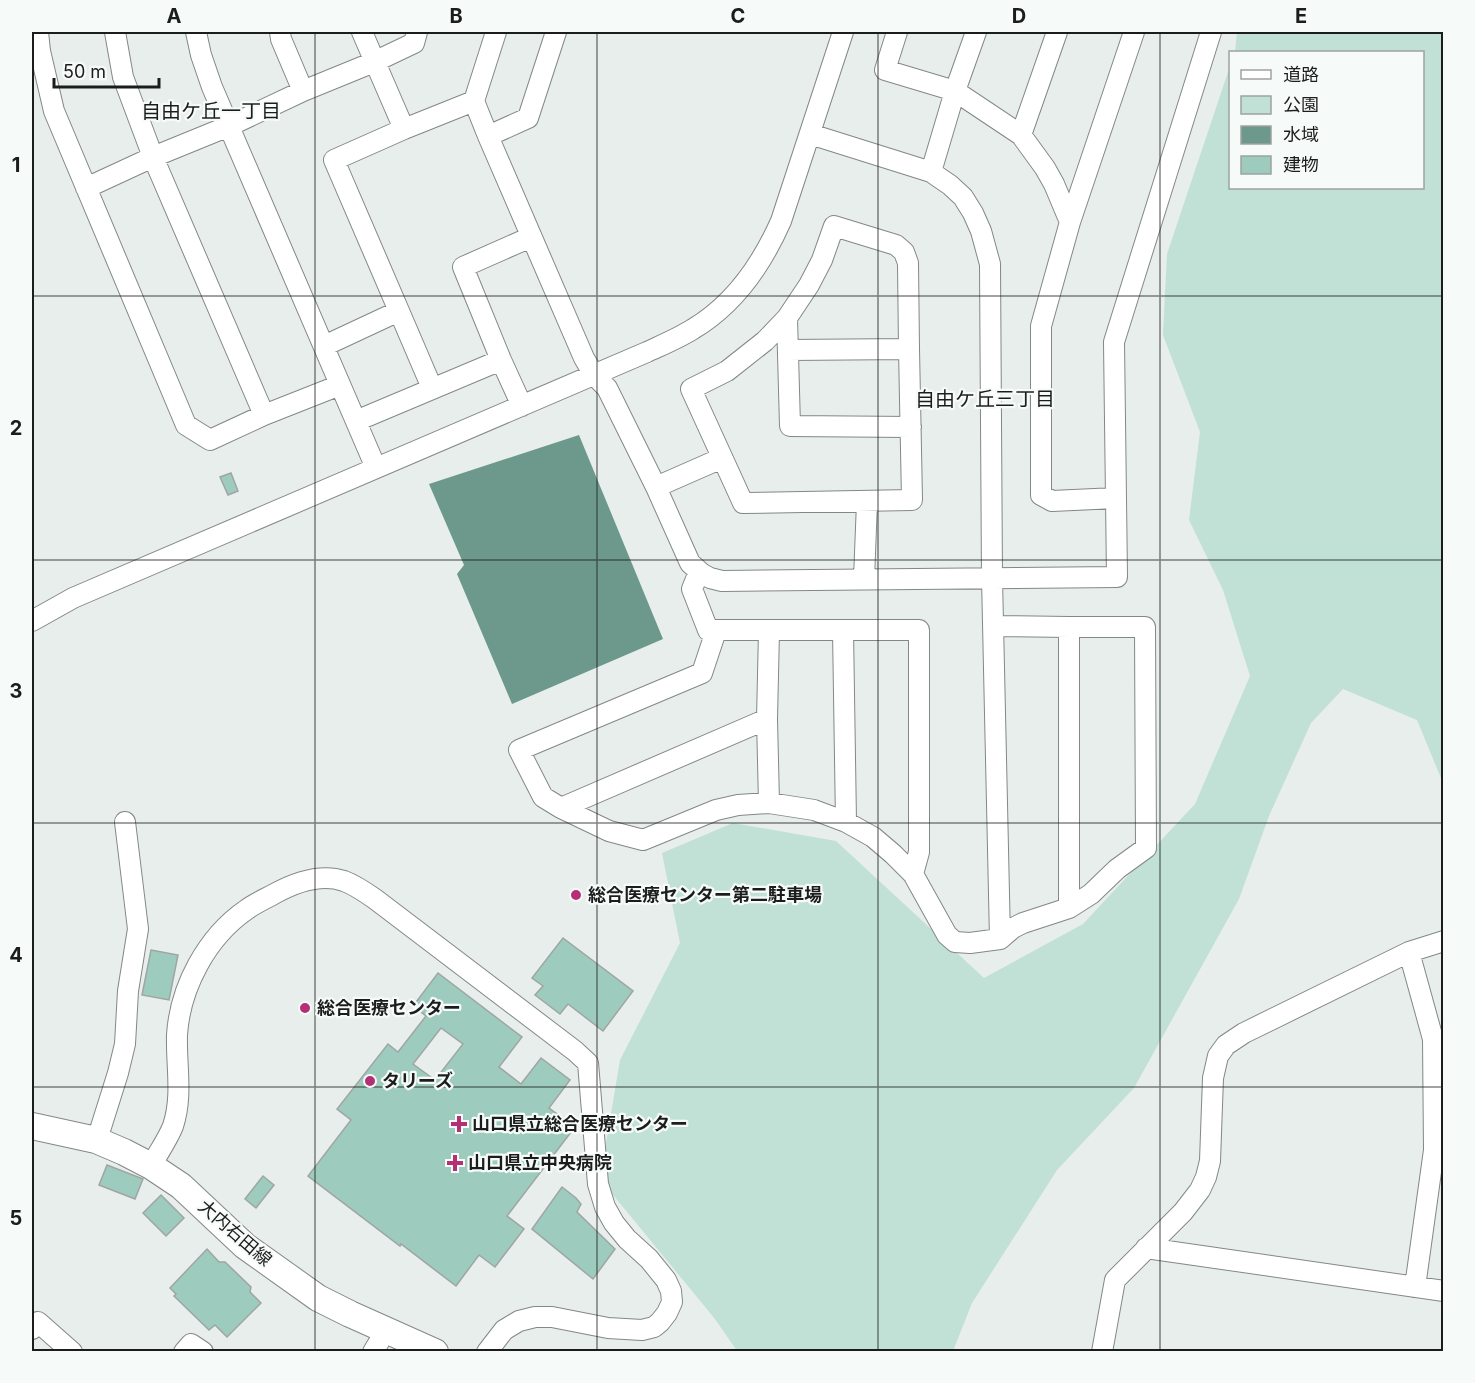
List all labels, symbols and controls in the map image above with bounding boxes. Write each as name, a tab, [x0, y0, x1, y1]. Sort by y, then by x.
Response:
text: A	[167, 4, 182, 28]
text: B	[449, 4, 463, 28]
text: C	[731, 4, 745, 28]
text: D	[1012, 4, 1026, 28]
text: E	[1295, 4, 1307, 28]
scale bar	[54, 51, 159, 89]
legend	[1229, 51, 1424, 189]
text: 50 m	[63, 61, 106, 82]
text: 道路	[1283, 64, 1319, 85]
text: 公園	[1283, 94, 1319, 115]
district label: 自由ケ丘一丁目	[141, 99, 281, 123]
text: 水域	[1283, 124, 1319, 145]
text: 1	[12, 153, 20, 177]
text: 建物	[1283, 154, 1319, 175]
district label: 自由ケ丘三丁目	[915, 387, 1055, 411]
text: 2	[10, 416, 22, 440]
text: 3	[10, 679, 22, 703]
place label: 総合医療センター第二駐車場	[588, 884, 822, 905]
marker: 総合医療センター第二駐車場	[569, 888, 583, 902]
text: 4	[9, 943, 23, 967]
place label: 総合医療センター	[317, 997, 461, 1018]
marker: 総合医療センター	[298, 1001, 312, 1015]
place label: タリーズ	[382, 1070, 453, 1091]
marker: タリーズ	[363, 1074, 377, 1088]
place label: 山口県立総合医療センター	[472, 1113, 688, 1134]
marker: 山口県立総合医療センター	[450, 1115, 468, 1133]
place label: 山口県立中央病院	[468, 1152, 612, 1173]
marker: 山口県立中央病院	[446, 1154, 464, 1172]
street label: 大内右田線	[194, 1195, 276, 1270]
text: 5	[10, 1206, 22, 1230]

